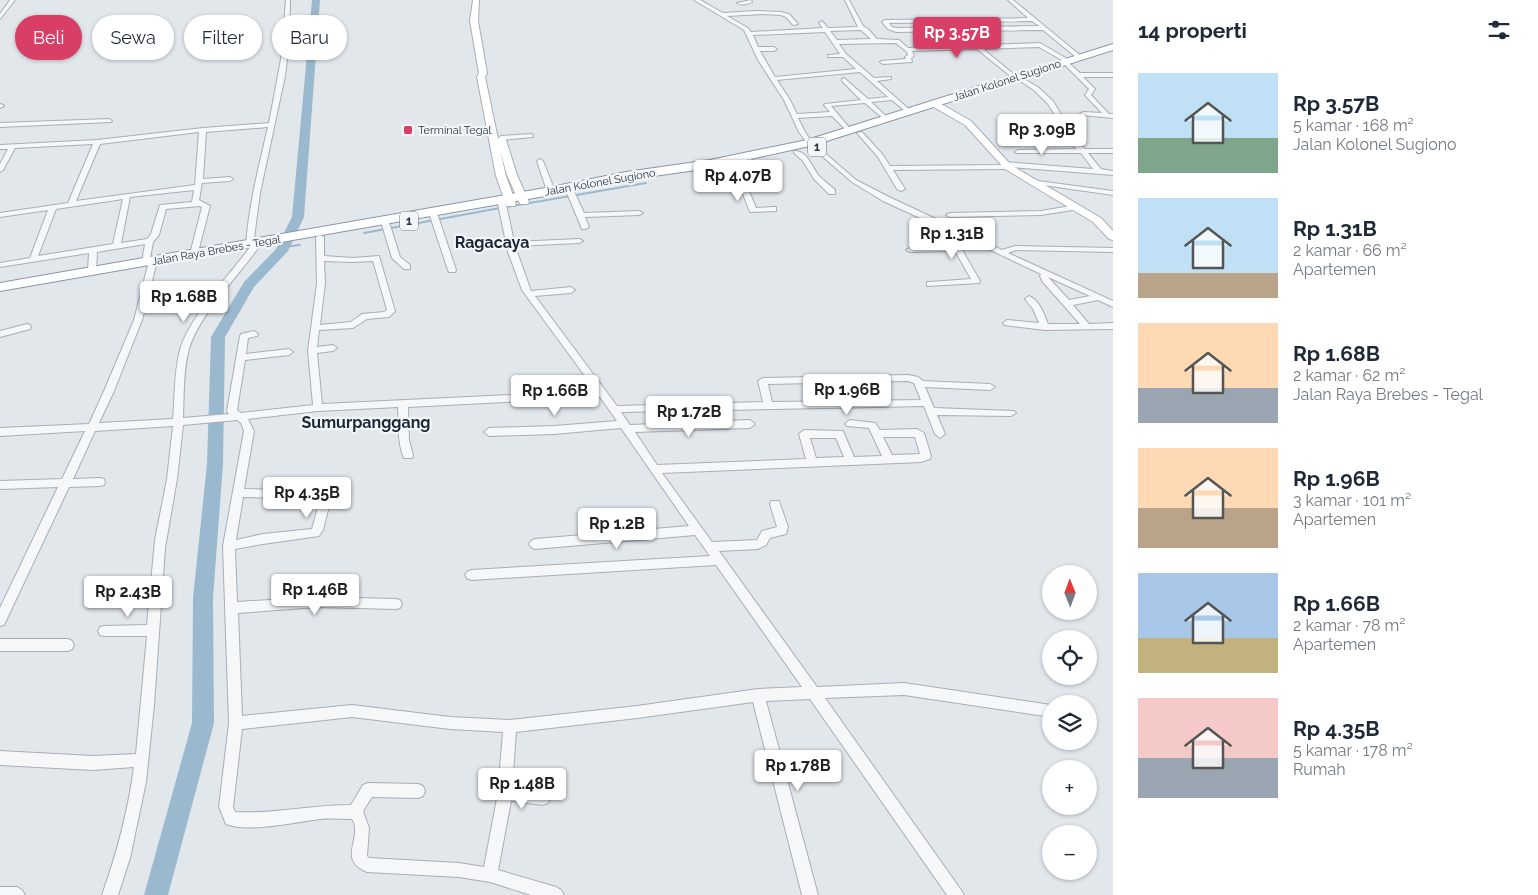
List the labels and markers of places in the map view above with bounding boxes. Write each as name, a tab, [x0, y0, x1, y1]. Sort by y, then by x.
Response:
pin: Rp 3.57B	[905, 17, 1009, 59]
pin: Rp 3.09B	[990, 114, 1094, 156]
marker: Terminal Tegal	[402, 124, 414, 136]
place label: Terminal Tegal	[418, 124, 492, 137]
pin: Rp 4.07B	[686, 160, 790, 202]
pin: Rp 1.31B	[900, 218, 1004, 260]
pin: Rp 1.68B	[132, 280, 236, 323]
pin: Rp 1.66B	[503, 374, 607, 417]
pin: Rp 1.96B	[795, 374, 899, 416]
pin: Rp 1.72B	[637, 396, 741, 438]
pin: Rp 4.35B	[255, 476, 359, 519]
pin: Rp 1.2B	[571, 508, 663, 550]
pin: Rp 1.46B	[263, 574, 367, 616]
pin: Rp 2.43B	[76, 576, 180, 618]
pin: Rp 1.78B	[746, 750, 850, 792]
pin: Rp 1.48B	[470, 768, 574, 810]

